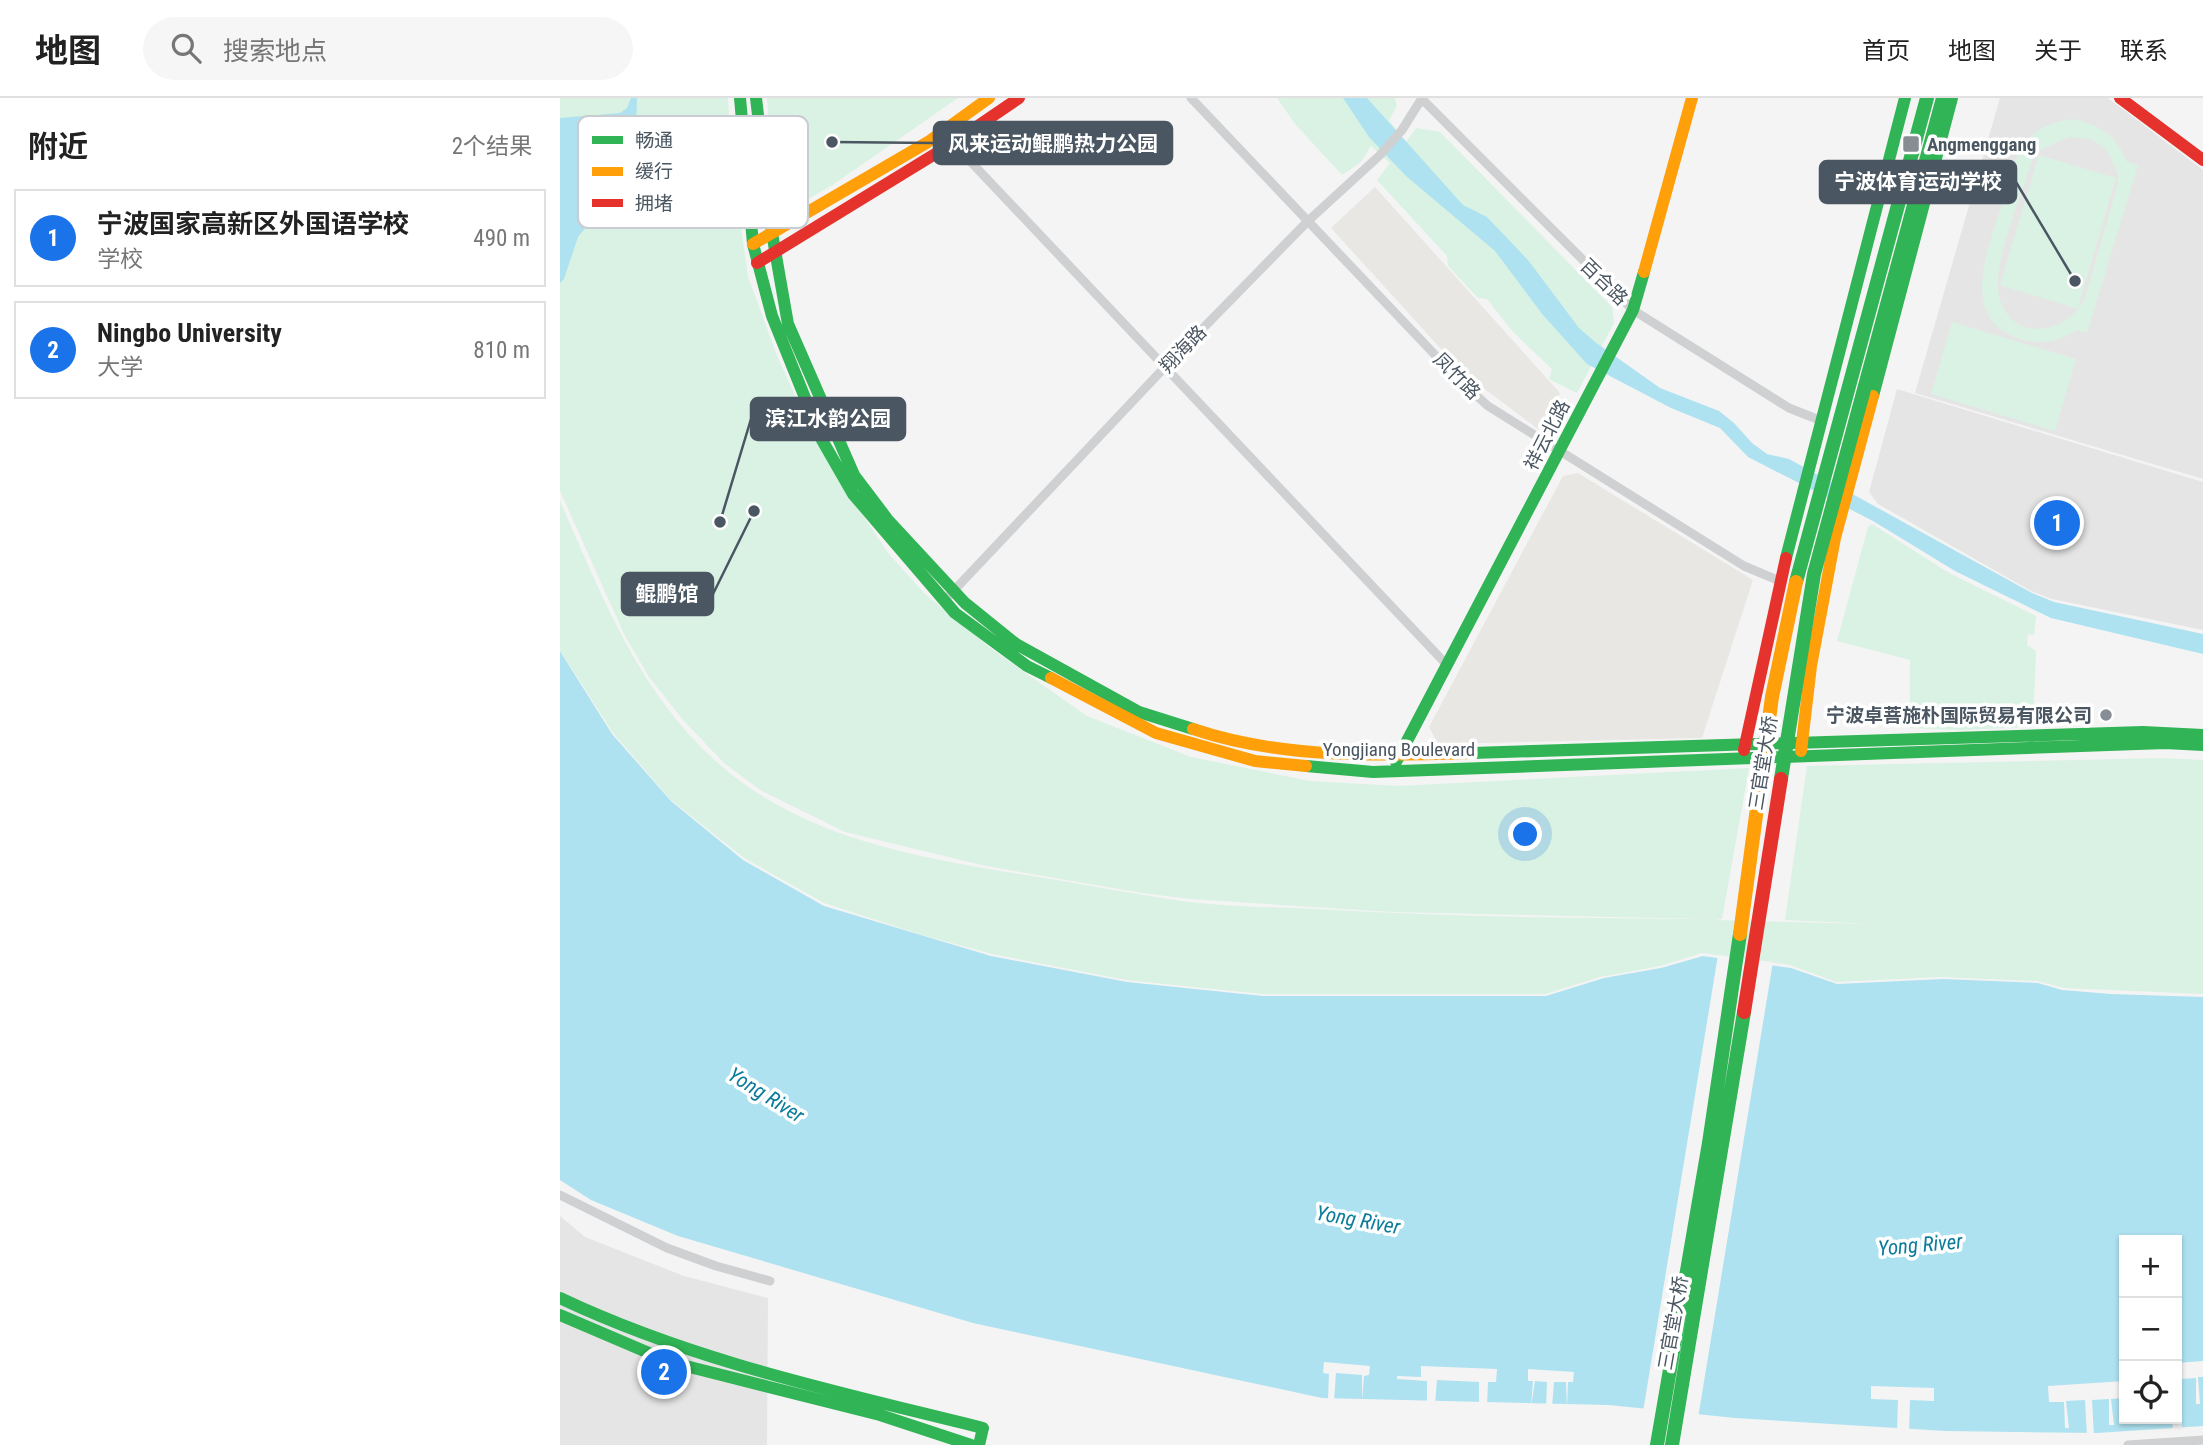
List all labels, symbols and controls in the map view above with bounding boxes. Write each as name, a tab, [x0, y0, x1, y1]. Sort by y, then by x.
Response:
search box	[143, 17, 633, 80]
icon: search	[167, 29, 205, 67]
text: 地图	[35, 31, 101, 70]
text: 搜索地点	[223, 36, 327, 66]
text: 首页	[1862, 37, 1910, 65]
text: 地图	[1948, 37, 1996, 65]
text: 关于	[2034, 37, 2082, 65]
text: 联系	[2120, 37, 2168, 65]
legend	[578, 116, 808, 228]
callout: 风来运动鲲鹏热力公园	[934, 122, 1172, 164]
text: 附近	[28, 129, 88, 164]
text: 畅通	[635, 129, 673, 152]
text: 风来运动鲲鹏热力公园	[948, 132, 1158, 156]
text: 2个结果	[452, 133, 532, 160]
place label: Angmenggang	[1927, 133, 2036, 156]
marker: Angmenggang	[1901, 134, 1921, 154]
text: 缓行	[635, 160, 673, 183]
callout: 宁波体育运动学校	[1820, 161, 2016, 203]
text: 宁波体育运动学校	[1834, 170, 2002, 194]
text: 拥堵	[635, 192, 673, 215]
text: 宁波国家高新区外国语学校	[97, 209, 409, 239]
text: 1	[47, 225, 59, 252]
text: 490 m	[473, 225, 530, 252]
text: 学校	[97, 246, 143, 273]
street label: 百合路	[1576, 254, 1632, 310]
text: Ningbo University	[97, 318, 282, 348]
street label: 翔海路	[1155, 321, 1211, 377]
text: 2	[47, 337, 59, 364]
text: 810 m	[473, 337, 530, 364]
street label: 凤竹路	[1429, 348, 1485, 404]
text: 大学	[97, 354, 143, 381]
street label: 祥云北路	[1519, 396, 1575, 474]
callout: 滨江水韵公园	[751, 398, 905, 440]
text: 滨江水韵公园	[765, 407, 891, 431]
pin: 1	[2034, 497, 2080, 549]
callout: 鲲鹏馆	[622, 573, 713, 615]
text: 鲲鹏馆	[636, 582, 699, 606]
place label: 宁波卓菩施朴国际贸易有限公司	[1826, 704, 2092, 727]
marker: 宁波卓菩施朴国际贸易有限公司	[2098, 707, 2114, 723]
street label: 三官堂大桥	[1744, 714, 1782, 812]
street label: Yongjiang Boulevard	[1323, 738, 1475, 761]
your location	[1508, 817, 1542, 851]
water label: Yong River	[724, 1062, 809, 1128]
water label: Yong River	[1314, 1201, 1403, 1239]
water label: Yong River	[1877, 1229, 1964, 1261]
map controls	[2119, 1235, 2182, 1424]
button: +	[2119, 1235, 2182, 1298]
street label: 三官堂大桥	[1653, 1274, 1693, 1372]
button: −	[2119, 1298, 2182, 1361]
pin: 2	[641, 1346, 687, 1398]
button: locate	[2119, 1361, 2182, 1424]

